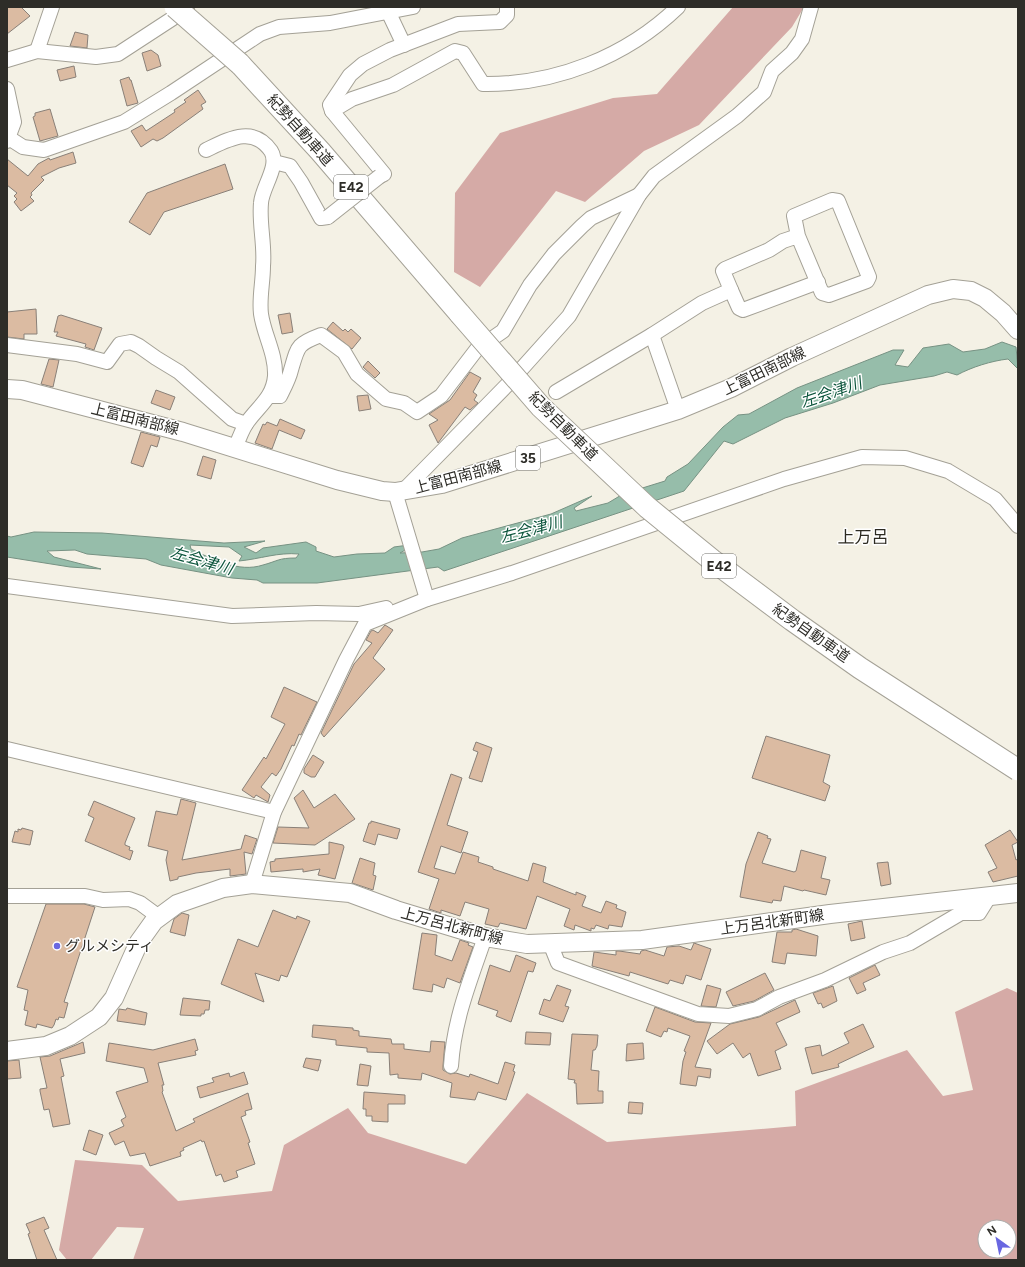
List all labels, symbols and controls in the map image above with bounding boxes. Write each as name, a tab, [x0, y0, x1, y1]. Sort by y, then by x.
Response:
street label: 紀勢自動車道	[263, 91, 337, 169]
road number: E42	[334, 175, 368, 199]
street label: 上富田南部線	[720, 343, 808, 399]
water label: 左会津川	[798, 372, 866, 412]
street label: 紀勢自動車道	[525, 388, 601, 464]
street label: 上富田南部線	[89, 399, 181, 439]
road number: 35	[516, 446, 540, 470]
street label: 上富田南部線	[412, 457, 504, 497]
water label: 左会津川	[498, 512, 566, 547]
district label: 上万呂	[838, 527, 889, 547]
water label: 左会津川	[168, 543, 237, 579]
road number: E42	[702, 554, 736, 578]
street label: 紀勢自動車道	[769, 600, 853, 666]
street label: 上万呂北新町線	[399, 904, 505, 948]
street label: 上万呂北新町線	[719, 906, 825, 938]
place label: グルメシティ	[65, 937, 154, 955]
marker: グルメシティ	[52, 941, 62, 951]
north arrow	[977, 1219, 1017, 1259]
text: N	[985, 1223, 999, 1239]

